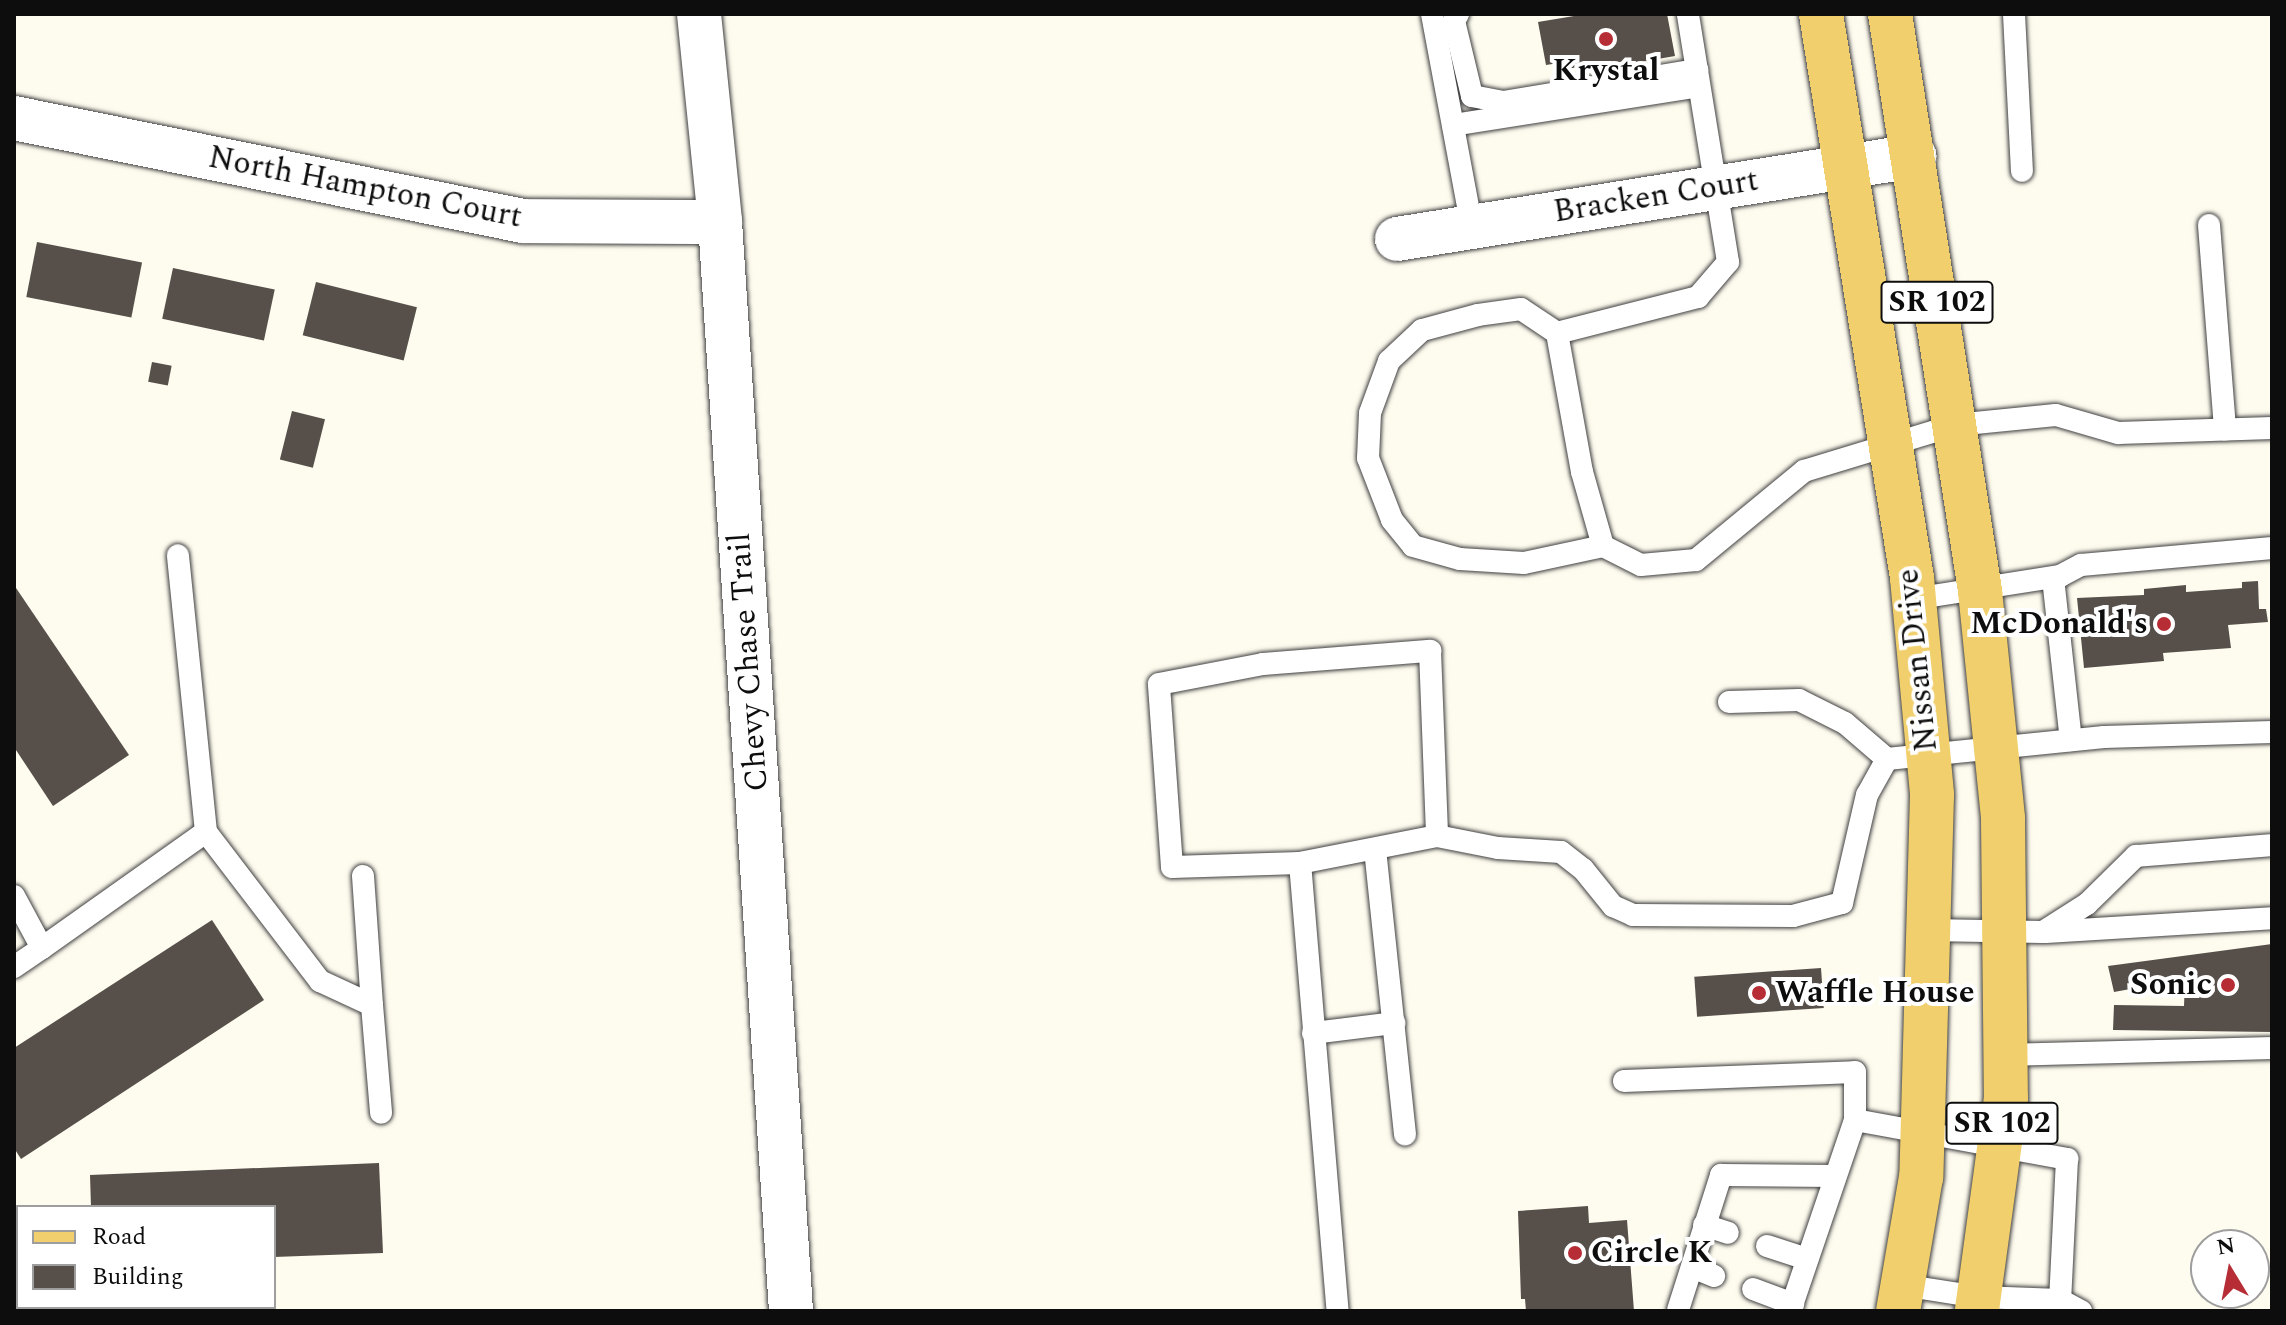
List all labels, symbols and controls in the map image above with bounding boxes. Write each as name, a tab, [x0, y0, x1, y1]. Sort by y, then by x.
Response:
marker: Krystal	[1597, 30, 1615, 48]
place label: Krystal	[1552, 52, 1660, 90]
street label: North Hampton Court	[205, 139, 525, 237]
street label: Bracken Court	[1551, 162, 1761, 232]
road number: SR 102	[1879, 276, 1995, 328]
street label: Chevy Chase Trail	[721, 531, 777, 793]
street label: Nissan Drive	[1889, 567, 1947, 753]
place label: McDonald's	[1970, 605, 2148, 643]
marker: McDonald's	[2155, 615, 2173, 633]
place label: Sonic	[2130, 966, 2212, 1004]
place label: Waffle House	[1775, 974, 1975, 1012]
marker: Sonic	[2219, 976, 2237, 994]
marker: Waffle House	[1750, 984, 1768, 1002]
road number: SR 102	[1944, 1097, 2060, 1149]
legend	[16, 1205, 276, 1309]
text: Road	[92, 1219, 146, 1255]
north arrow	[2190, 1229, 2270, 1309]
text: N	[2214, 1229, 2238, 1265]
place label: Circle K	[1591, 1234, 1712, 1272]
marker: Circle K	[1566, 1244, 1584, 1262]
text: Building	[92, 1259, 184, 1295]

